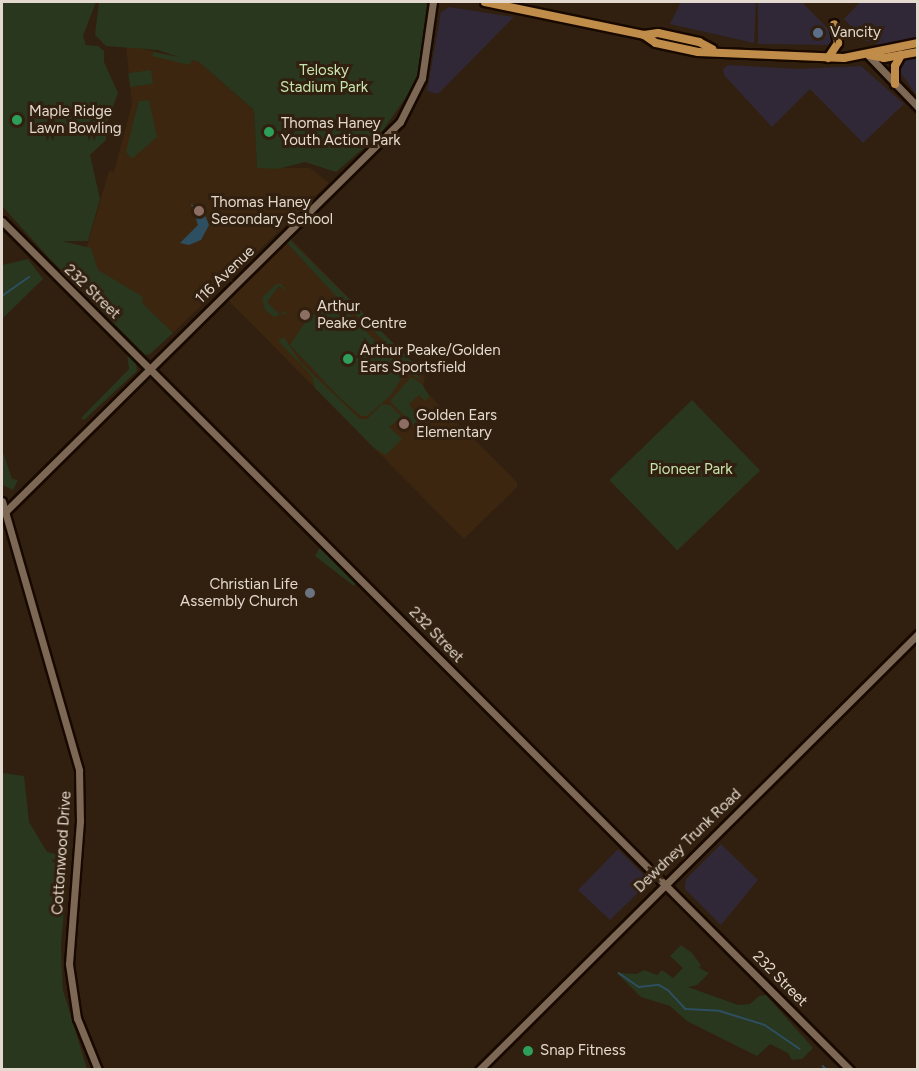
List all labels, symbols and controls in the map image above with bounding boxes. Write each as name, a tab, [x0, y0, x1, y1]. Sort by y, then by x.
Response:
place label: Vancity	[830, 24, 881, 42]
marker: Vancity	[811, 26, 825, 40]
park label: Telosky Stadium Park	[280, 61, 368, 96]
place label: Maple Ridge Lawn Bowling	[29, 102, 122, 137]
marker: Maple Ridge Lawn Bowling	[10, 113, 24, 127]
place label: Thomas Haney Youth Action Park	[281, 114, 401, 149]
marker: Thomas Haney Youth Action Park	[262, 125, 276, 139]
place label: Thomas Haney Secondary School	[211, 193, 333, 228]
marker: Thomas Haney Secondary School	[192, 204, 206, 218]
street label: 116 Avenue	[192, 242, 258, 308]
street label: 232 Street	[60, 261, 124, 323]
place label: Arthur Peake Centre	[317, 297, 407, 332]
marker: Arthur Peake Centre	[298, 308, 312, 322]
place label: Arthur Peake/Golden Ears Sportsfield	[360, 341, 501, 376]
marker: Arthur Peake/Golden Ears Sportsfield	[341, 352, 355, 366]
place label: Golden Ears Elementary	[416, 406, 497, 441]
marker: Golden Ears Elementary	[397, 417, 411, 431]
park label: Pioneer Park	[650, 461, 732, 479]
place label: Christian Life Assembly Church	[180, 575, 298, 610]
marker: Christian Life Assembly Church	[303, 586, 317, 600]
street label: 232 Street	[405, 603, 467, 667]
street label: Dewdney Trunk Road	[631, 785, 745, 897]
street label: Cottonwood Drive	[49, 791, 75, 915]
street label: 232 Street	[749, 948, 811, 1010]
place label: Snap Fitness	[540, 1042, 626, 1060]
marker: Snap Fitness	[521, 1044, 535, 1058]

